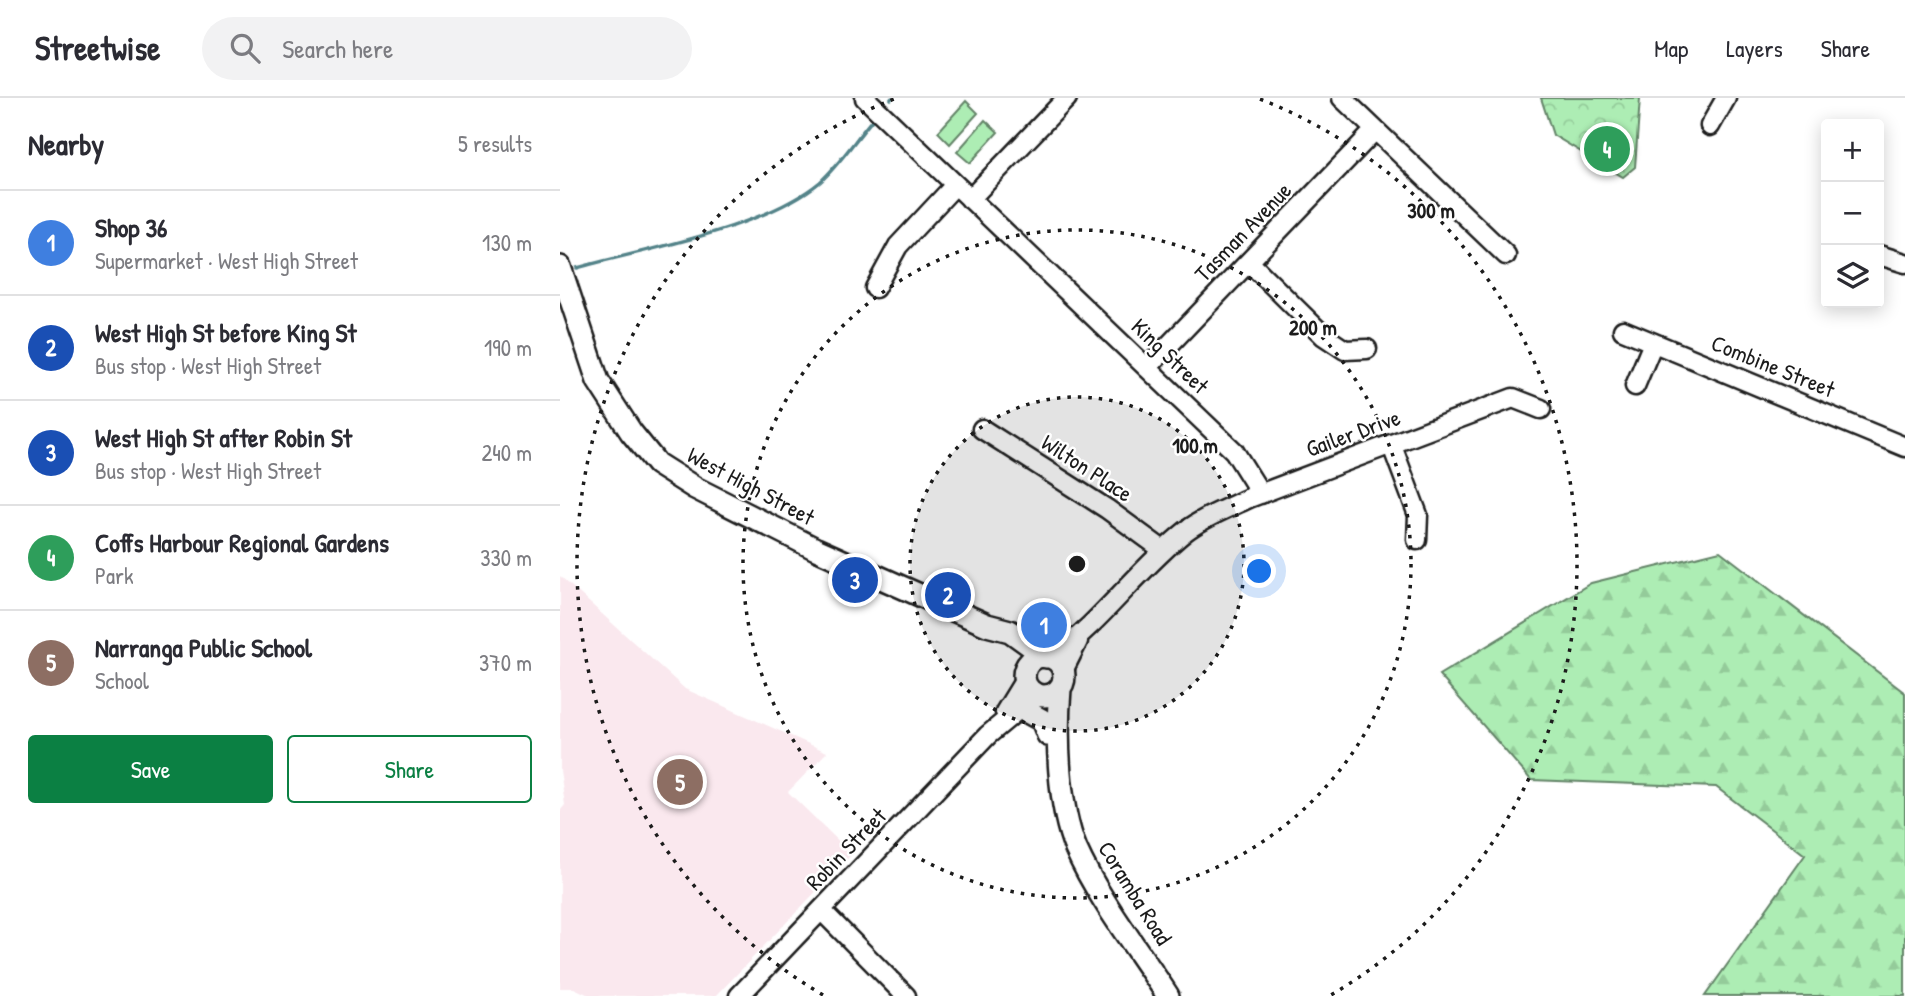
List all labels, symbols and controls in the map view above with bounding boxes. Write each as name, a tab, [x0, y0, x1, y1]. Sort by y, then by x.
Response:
search box	[202, 17, 692, 80]
text: Streetwise	[35, 26, 160, 70]
icon: search	[226, 29, 264, 67]
text: Search here	[282, 31, 393, 66]
text: Map	[1654, 32, 1688, 64]
text: Layers	[1726, 32, 1783, 64]
text: Share	[1821, 32, 1870, 64]
map controls	[1821, 119, 1884, 308]
button: +	[1821, 119, 1884, 182]
pin: 4	[1584, 123, 1630, 175]
text: Nearby	[28, 124, 104, 164]
text: 5 results	[458, 128, 532, 159]
street label: Tasman Avenue	[1187, 175, 1298, 288]
button: −	[1821, 182, 1884, 245]
text: 300 m	[1407, 196, 1455, 225]
text: Shop 36	[95, 210, 167, 245]
text: 1	[47, 227, 55, 258]
text: 130 m	[482, 227, 532, 258]
text: Supermarket · West High Street	[95, 245, 358, 276]
button: layers	[1821, 245, 1884, 308]
street label: King Street	[1125, 311, 1217, 401]
text: 200 m	[1289, 313, 1337, 342]
text: West High St before King St	[95, 315, 356, 350]
street label: Combine Street	[1707, 327, 1841, 405]
text: 2	[46, 332, 56, 363]
text: 190 m	[484, 332, 532, 363]
text: Bus stop · West High Street	[95, 350, 321, 381]
street label: Gailer Drive	[1302, 401, 1404, 464]
text: West High St after Robin St	[95, 420, 352, 455]
street label: Wilton Place	[1036, 427, 1139, 509]
text: 100 m	[1172, 431, 1218, 460]
text: 3	[46, 437, 56, 468]
text: 240 m	[481, 437, 532, 468]
street label: West High Street	[682, 439, 821, 533]
text: Bus stop · West High Street	[95, 455, 321, 486]
text: Coffs Harbour Regional Gardens	[95, 525, 389, 560]
text: 4	[47, 542, 55, 573]
text: 330 m	[480, 542, 532, 573]
centre of rings	[1065, 552, 1089, 576]
pin: 3	[832, 554, 878, 606]
your location	[1242, 554, 1276, 588]
text: Park	[95, 560, 133, 591]
pin: 2	[925, 569, 971, 621]
pin: 1	[1021, 599, 1067, 651]
text: Narranga Public School	[95, 630, 312, 665]
text: 5	[46, 647, 56, 678]
text: 370 m	[479, 647, 532, 678]
text: School	[95, 665, 149, 696]
button: Save	[28, 735, 273, 803]
button: Share	[287, 735, 532, 803]
pin: 5	[657, 756, 703, 808]
street label: Robin Street	[799, 800, 894, 897]
street label: Coramba Road	[1091, 835, 1180, 951]

